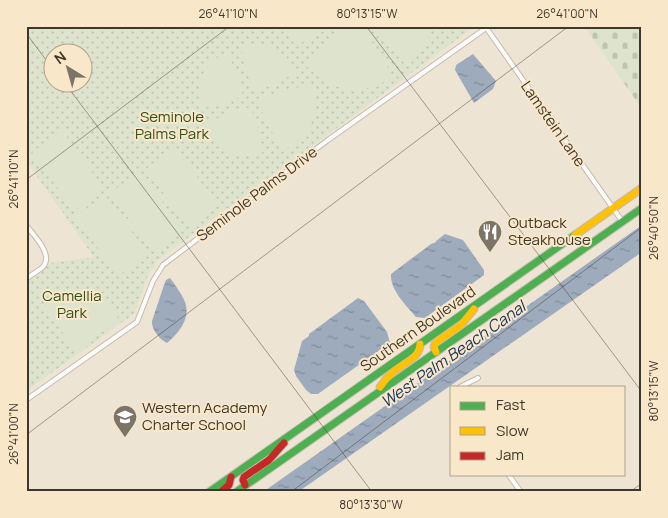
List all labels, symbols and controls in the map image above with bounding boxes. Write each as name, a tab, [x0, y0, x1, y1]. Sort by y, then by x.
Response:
text: 26°41'10"N	[199, 5, 257, 22]
text: 80°13'15"W	[336, 5, 398, 22]
text: 26°41'00"N	[536, 5, 598, 22]
north arrow	[42, 42, 92, 92]
text: N	[50, 47, 70, 68]
street label: Lamstein Lane	[516, 77, 591, 171]
park label: Seminole Palms Park	[135, 106, 210, 144]
street label: Seminole Palms Drive	[192, 141, 322, 246]
text: 26°41'10"N	[5, 150, 22, 208]
text: 26°40'50"N	[645, 196, 662, 260]
place label: Outback Steakhouse	[508, 212, 591, 250]
restaurant icon: Outback Steakhouse	[477, 219, 503, 253]
street label: Southern Boulevard	[356, 281, 480, 376]
park label: Camellia Park	[42, 285, 102, 323]
water label: West Palm Beach Canal	[376, 294, 532, 412]
text: 80°13'15"W	[645, 360, 662, 422]
legend	[450, 386, 626, 476]
text: Fast	[496, 394, 525, 415]
place label: Western Academy Charter School	[142, 397, 268, 435]
text: 26°41'00"N	[5, 403, 22, 465]
school or university icon: Western Academy Charter School	[112, 404, 138, 438]
text: Slow	[496, 420, 529, 441]
text: Jam	[496, 444, 524, 465]
text: 80°13'30"W	[339, 496, 403, 513]

